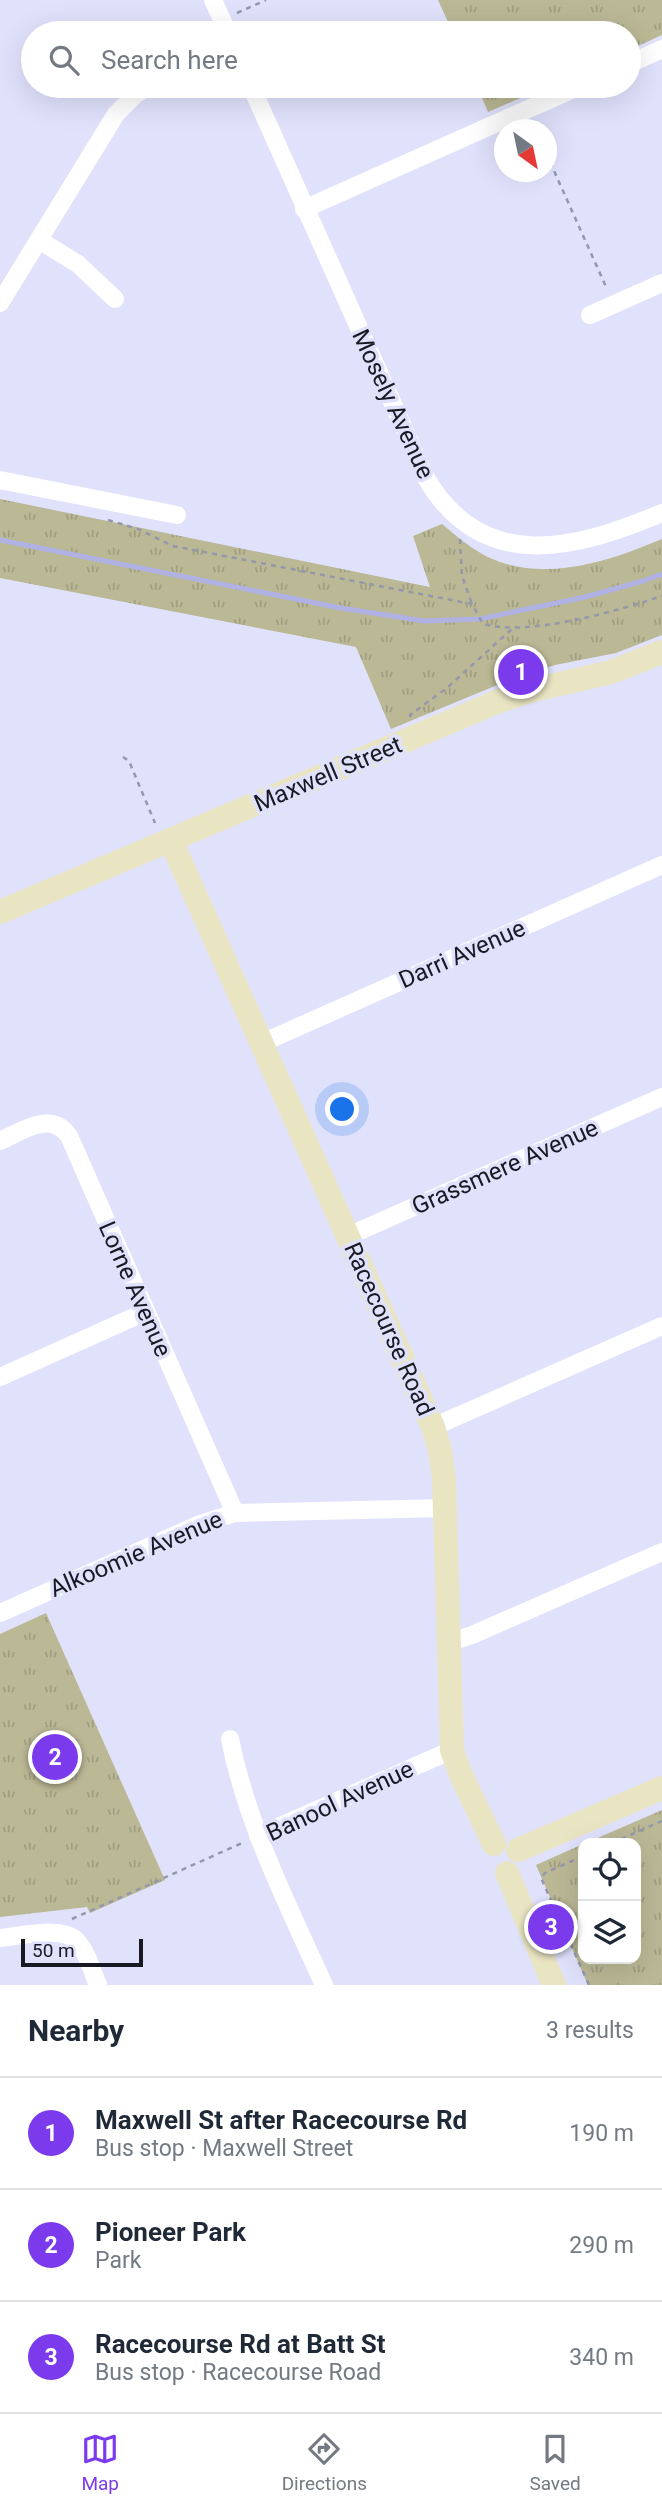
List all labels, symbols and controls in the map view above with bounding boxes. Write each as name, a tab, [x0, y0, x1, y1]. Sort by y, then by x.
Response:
search box	[21, 21, 641, 98]
icon: search	[45, 41, 83, 79]
text: Search here	[101, 45, 238, 75]
north arrow	[494, 119, 557, 182]
street label: Mosely Avenue	[346, 325, 440, 483]
pin: 1	[498, 646, 544, 698]
street label: Maxwell Street	[250, 730, 406, 818]
street label: Darri Avenue	[394, 914, 530, 994]
your location	[325, 1092, 359, 1126]
street label: Grassmere Avenue	[408, 1113, 602, 1221]
street label: Lorne Avenue	[93, 1217, 177, 1361]
street label: Racecourse Road	[338, 1238, 440, 1420]
street label: Alkoomie Avenue	[45, 1505, 227, 1603]
pin: 2	[32, 1731, 78, 1783]
street label: Banool Avenue	[262, 1755, 418, 1847]
map controls	[578, 1838, 641, 1964]
button: locate	[578, 1838, 641, 1901]
pin: 3	[528, 1901, 574, 1953]
button: layers	[578, 1901, 641, 1964]
scale bar	[21, 1936, 144, 1968]
text: 50 m	[32, 1939, 75, 1962]
text: Nearby	[28, 2013, 124, 2048]
text: 3 results	[546, 2017, 634, 2044]
text: Maxwell St after Racecourse Rd	[95, 2105, 467, 2135]
text: 1	[44, 2120, 58, 2147]
text: 190 m	[569, 2120, 634, 2147]
text: Bus stop · Maxwell Street	[95, 2135, 353, 2162]
text: Pioneer Park	[95, 2217, 246, 2247]
text: 2	[44, 2232, 58, 2259]
text: 290 m	[569, 2232, 634, 2259]
text: Park	[95, 2247, 141, 2274]
text: Racecourse Rd at Batt St	[95, 2329, 386, 2359]
text: 3	[44, 2344, 58, 2371]
text: 340 m	[569, 2344, 634, 2371]
text: Bus stop · Racecourse Road	[95, 2359, 381, 2386]
tab: Map	[81, 2430, 119, 2495]
tab: Directions	[282, 2430, 367, 2495]
tab: Saved	[529, 2430, 581, 2495]

